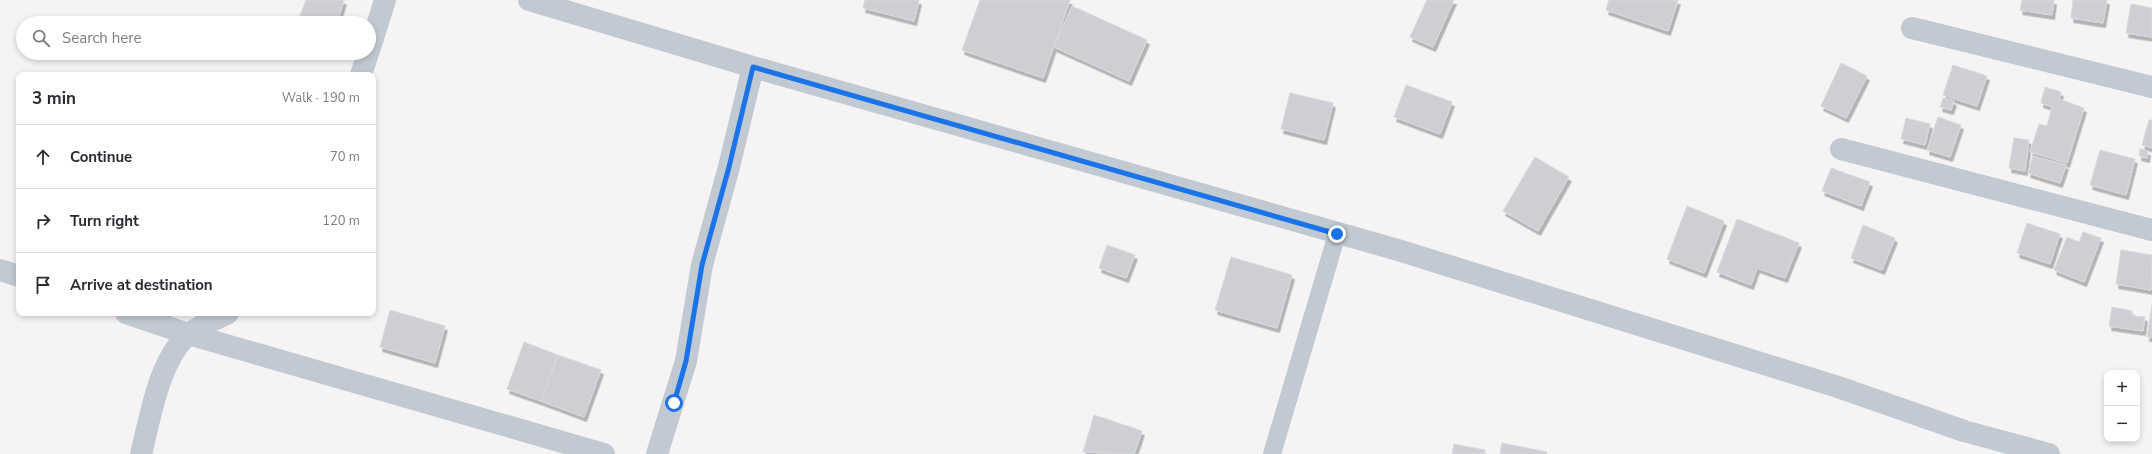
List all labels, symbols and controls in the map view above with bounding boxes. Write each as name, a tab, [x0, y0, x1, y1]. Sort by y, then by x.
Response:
search box	[16, 16, 376, 60]
icon: search	[30, 27, 52, 49]
text: Search here	[62, 28, 142, 48]
text: 3 min	[32, 87, 76, 110]
text: Walk · 190 m	[282, 89, 360, 107]
icon: ahead	[32, 146, 54, 168]
text: Continue	[70, 147, 132, 167]
text: 70 m	[330, 148, 360, 166]
icon: right	[32, 210, 54, 232]
text: Turn right	[70, 211, 139, 231]
text: 120 m	[322, 212, 360, 230]
route end	[1328, 225, 1346, 243]
icon: arrive	[32, 274, 54, 296]
text: Arrive at destination	[70, 275, 213, 295]
map controls	[2104, 370, 2140, 442]
button: +	[2104, 370, 2140, 406]
route start	[665, 394, 683, 412]
button: −	[2104, 406, 2140, 442]

